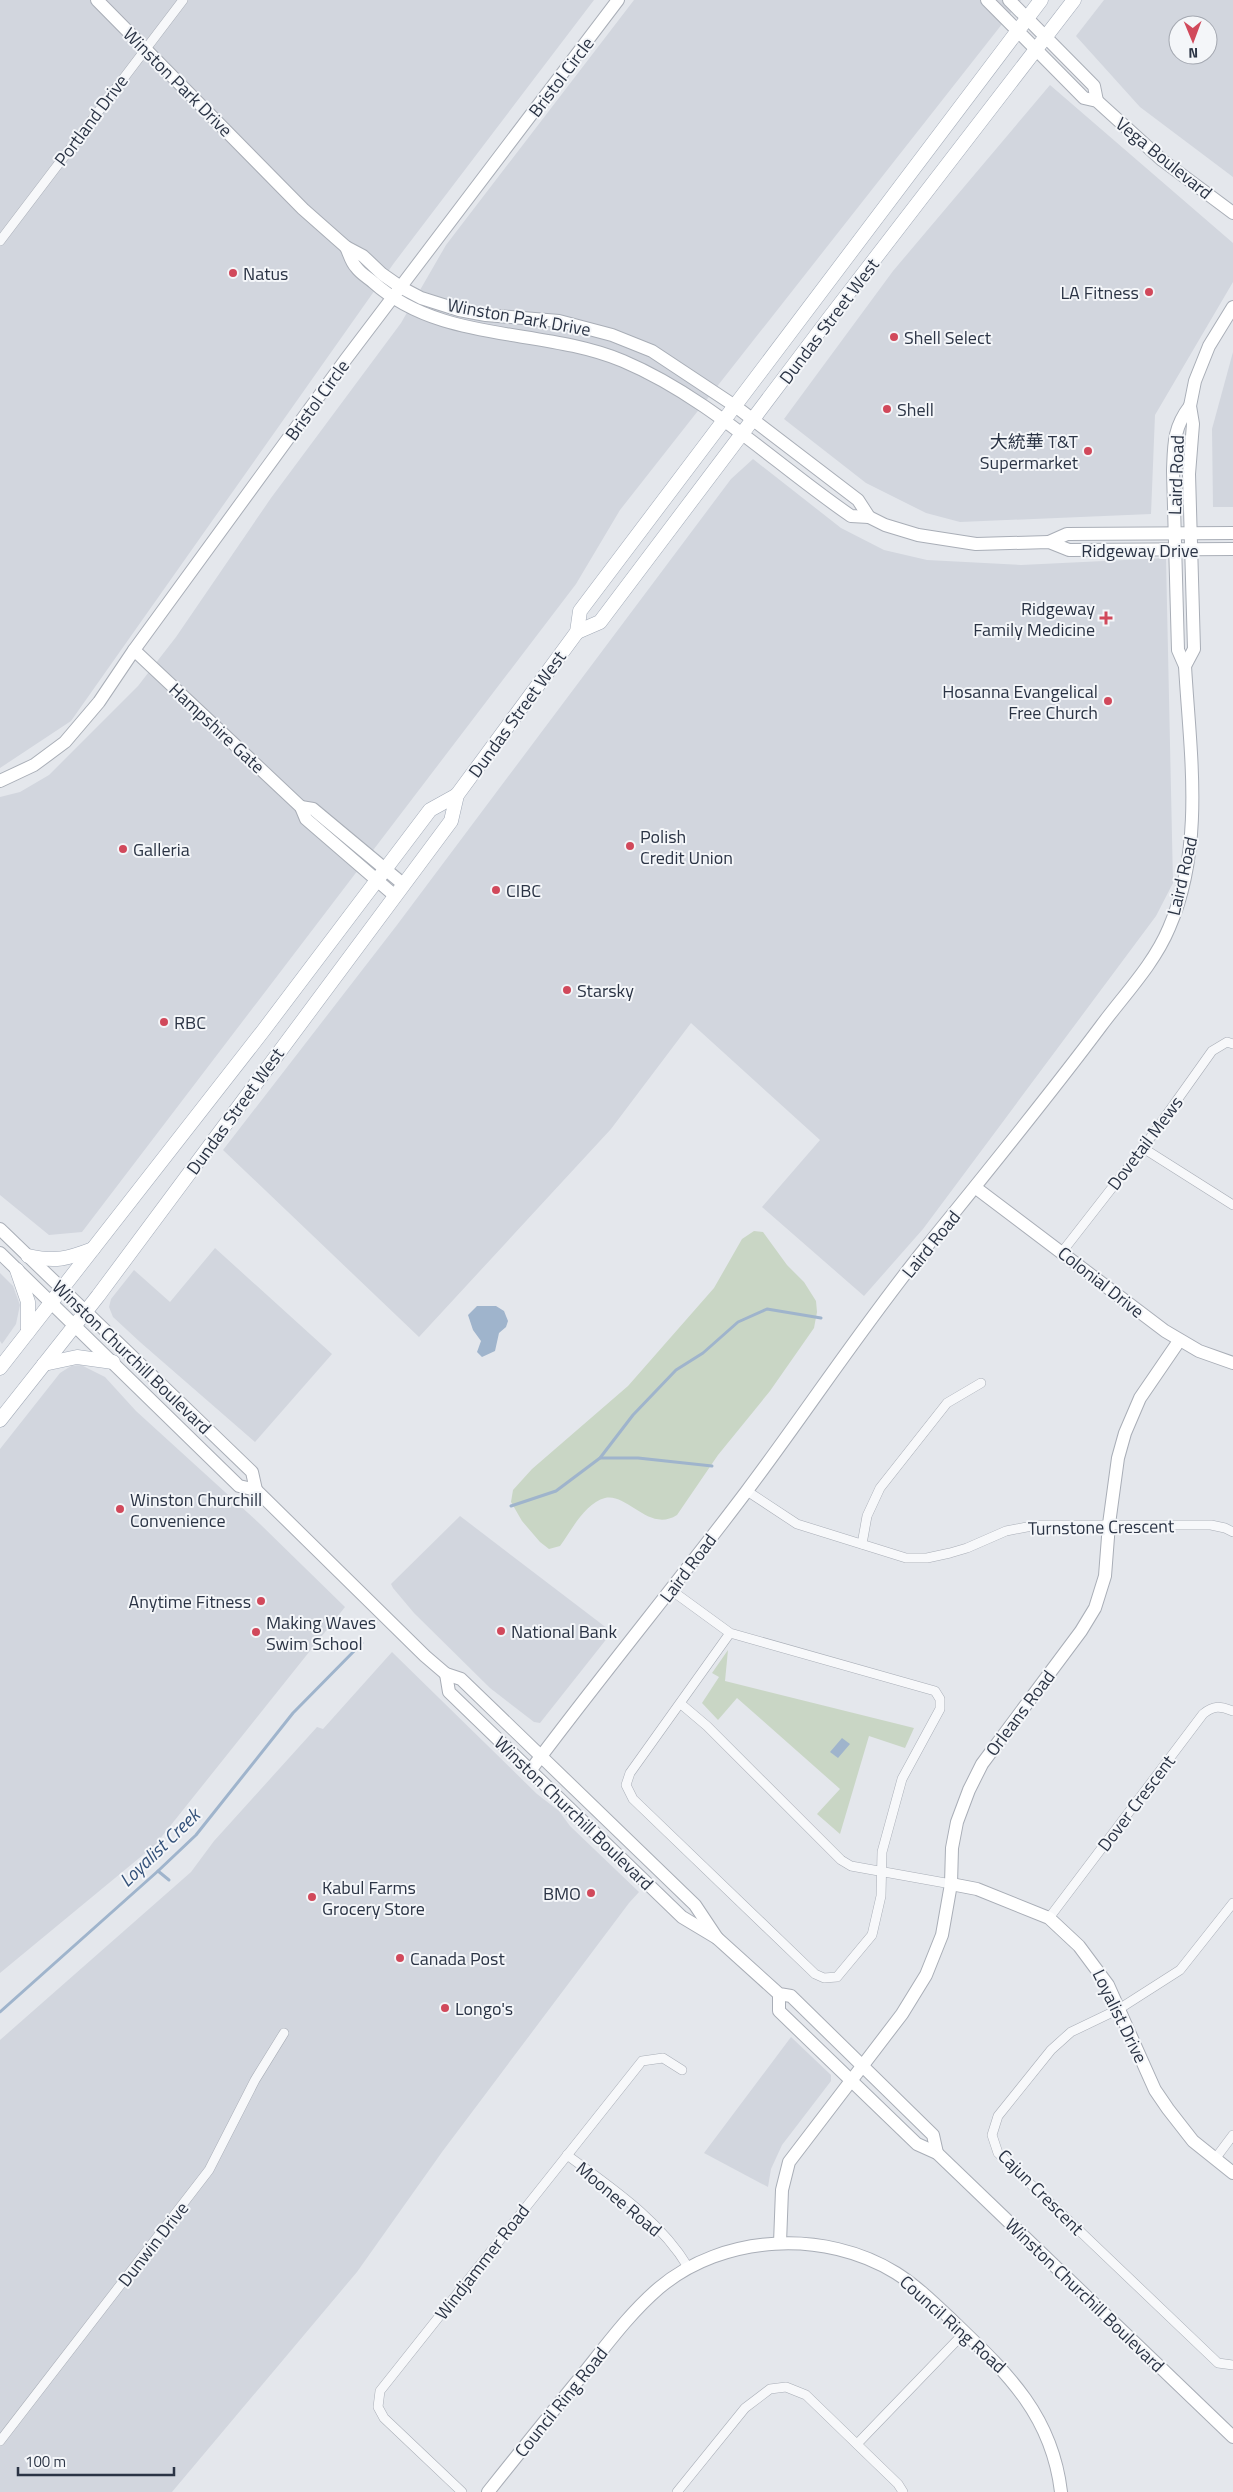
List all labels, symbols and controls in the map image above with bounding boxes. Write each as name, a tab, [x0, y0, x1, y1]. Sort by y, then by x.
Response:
north arrow	[1168, 15, 1218, 65]
street label: Winston Park Drive	[117, 21, 239, 143]
street label: Bristol Circle	[522, 31, 600, 123]
text: N	[1188, 43, 1198, 64]
street label: Portland Drive	[48, 69, 134, 171]
street label: Vega Boulevard	[1110, 111, 1218, 205]
street label: Dundas Street West	[773, 252, 886, 390]
place label: Natus	[243, 260, 288, 287]
marker: Natus	[227, 267, 239, 279]
place label: LA Fitness	[1060, 279, 1139, 306]
marker: LA Fitness	[1143, 286, 1155, 298]
street label: Winston Park Drive	[445, 291, 593, 343]
place label: Shell Select	[904, 324, 992, 351]
marker: Shell Select	[888, 331, 900, 343]
street label: Bristol Circle	[278, 354, 356, 446]
place label: Shell	[897, 396, 934, 423]
marker: Shell	[881, 403, 893, 415]
place label: 大統華 T&T Supermarket	[980, 428, 1079, 476]
street label: Laird Road	[1161, 435, 1191, 515]
marker: 大統華 T&T Supermarket	[1082, 445, 1094, 457]
street label: Ridgeway Drive	[1081, 537, 1199, 564]
place label: Ridgeway Family Medicine	[973, 595, 1095, 643]
marker: Ridgeway Family Medicine	[1099, 611, 1113, 625]
street label: Dundas Street West	[462, 644, 573, 783]
street label: Hampshire Gate	[163, 676, 271, 780]
place label: Hosanna Evangelical Free Church	[942, 678, 1098, 726]
marker: Hosanna Evangelical Free Church	[1102, 695, 1114, 707]
place label: Polish Credit Union	[640, 823, 733, 871]
street label: Laird Road	[1160, 834, 1204, 918]
place label: Galleria	[133, 836, 190, 863]
marker: Polish Credit Union	[624, 840, 636, 852]
marker: Galleria	[117, 843, 129, 855]
place label: CIBC	[506, 877, 541, 904]
marker: CIBC	[490, 884, 502, 896]
place label: Starsky	[577, 977, 634, 1004]
marker: Starsky	[561, 984, 573, 996]
place label: RBC	[174, 1009, 206, 1036]
marker: RBC	[158, 1016, 170, 1028]
street label: Dundas Street West	[180, 1041, 291, 1180]
street label: Dovetail Mews	[1101, 1090, 1189, 1196]
street label: Laird Road	[895, 1204, 967, 1284]
street label: Colonial Drive	[1052, 1240, 1150, 1324]
street label: Winston Churchill Boulevard	[46, 1273, 218, 1441]
place label: Winston Churchill Convenience	[130, 1486, 262, 1534]
marker: Winston Churchill Convenience	[114, 1503, 126, 1515]
street label: Turnstone Crescent	[1028, 1512, 1175, 1542]
street label: Laird Road	[653, 1528, 723, 1608]
place label: Anytime Fitness	[128, 1588, 251, 1615]
marker: Anytime Fitness	[255, 1595, 267, 1607]
place label: Making Waves Swim School	[266, 1609, 376, 1657]
place label: National Bank	[511, 1618, 618, 1645]
marker: National Bank	[495, 1625, 507, 1637]
marker: Making Waves Swim School	[250, 1626, 262, 1638]
street label: Orleans Road	[979, 1664, 1061, 1762]
street label: Winston Churchill Boulevard	[488, 1729, 660, 1897]
street label: Dover Crescent	[1091, 1749, 1182, 1857]
water label: Loyalist Creek	[112, 1799, 208, 1893]
place label: Kabul Farms Grocery Store	[322, 1874, 425, 1922]
place label: BMO	[543, 1880, 581, 1907]
marker: BMO	[585, 1887, 597, 1899]
marker: Kabul Farms Grocery Store	[306, 1891, 318, 1903]
place label: Canada Post	[410, 1945, 505, 1972]
marker: Canada Post	[394, 1952, 406, 1964]
street label: Loyalist Drive	[1086, 1964, 1154, 2068]
place label: Longo's	[455, 1995, 513, 2022]
marker: Longo's	[439, 2002, 451, 2014]
street label: Cajun Crescent	[992, 2143, 1091, 2242]
street label: Moonee Road	[570, 2155, 668, 2243]
street label: Dunwin Drive	[111, 2196, 195, 2292]
street label: Windjammer Road	[428, 2198, 536, 2326]
street label: Winston Churchill Boulevard	[999, 2211, 1171, 2379]
street label: Council Ring Road	[894, 2269, 1012, 2379]
street label: Council Ring Road	[508, 2341, 614, 2463]
scale bar	[18, 2444, 174, 2476]
text: 100 m	[25, 2450, 66, 2473]

